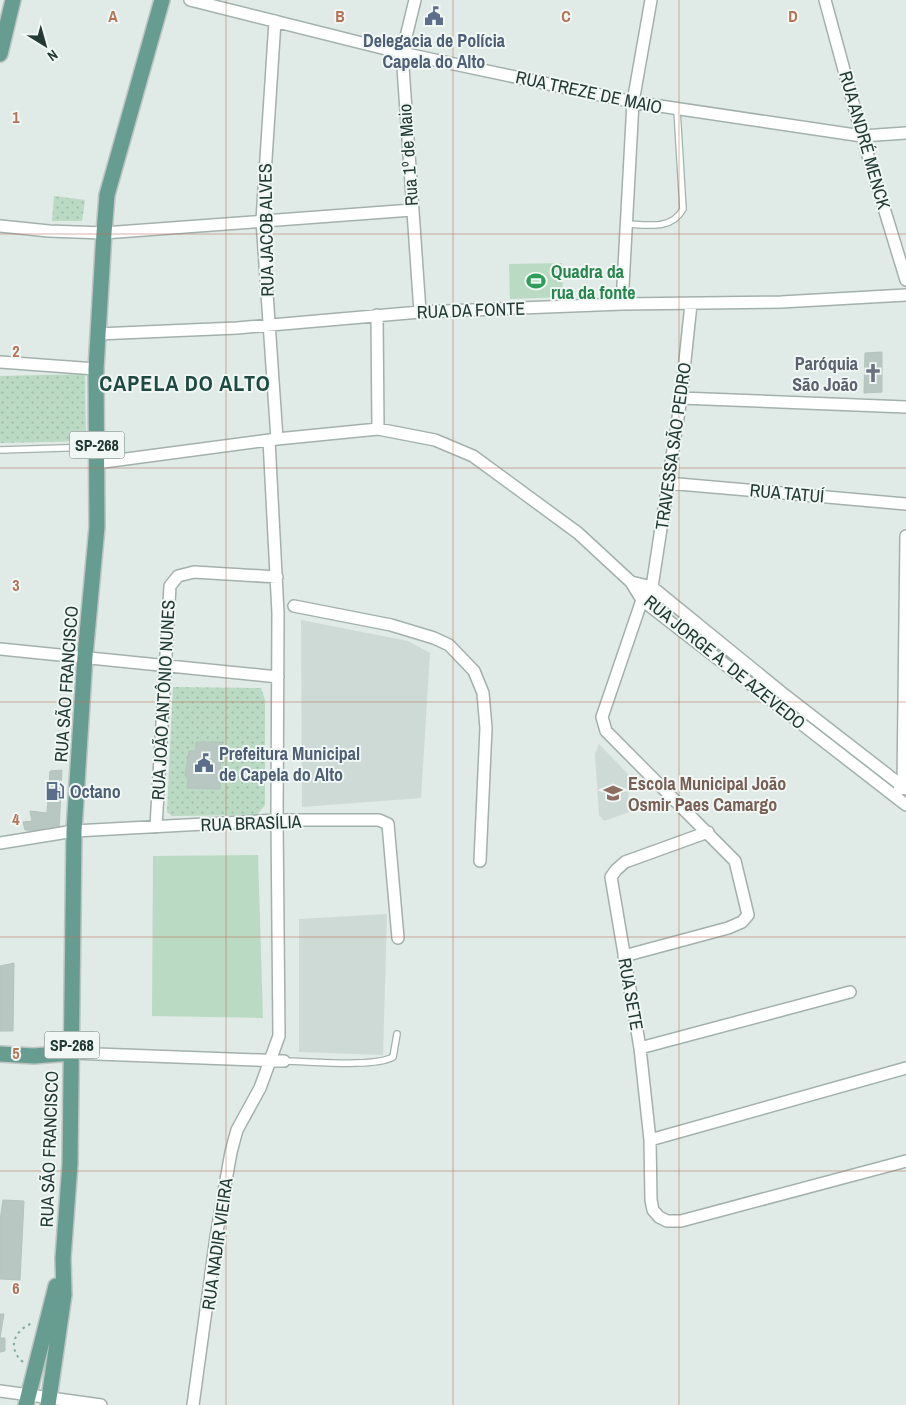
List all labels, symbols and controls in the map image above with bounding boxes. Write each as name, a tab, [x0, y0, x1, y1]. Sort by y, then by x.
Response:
text: A	[108, 5, 118, 27]
text: B	[335, 5, 345, 27]
public building icon: Delegacia de Polícia Capela do Alto	[423, 5, 445, 27]
text: C	[561, 5, 571, 27]
text: D	[788, 5, 798, 27]
north arrow	[20, 20, 70, 70]
place label: Delegacia de Polícia Capela do Alto	[363, 28, 506, 74]
text: N	[44, 46, 62, 65]
street label: RUA TREZE DE MAIO	[514, 64, 664, 120]
street label: RUA ANDRÉ MENCK	[833, 68, 897, 212]
street label: Rua 1º de Maio	[392, 103, 424, 207]
text: 1	[12, 106, 20, 128]
street label: RUA JACOB ALVES	[252, 163, 280, 297]
place label: Quadra da rua da fonte	[551, 259, 635, 305]
sports icon: Quadra da rua da fonte	[525, 270, 547, 292]
street label: RUA DA FONTE	[416, 296, 526, 324]
text: 2	[12, 340, 20, 362]
place label: Paróquia São João	[792, 351, 859, 397]
street label: TRAVESSA SÃO PEDRO	[649, 361, 697, 531]
church icon: Paróquia São João	[862, 362, 884, 384]
district label: CAPELA DO ALTO	[99, 368, 271, 398]
road number: SP-268	[70, 432, 124, 458]
street label: RUA TATUÍ	[749, 477, 826, 509]
text: 3	[12, 574, 20, 596]
street label: RUA JORGE A. DE AZEVEDO	[639, 589, 811, 735]
street label: RUA JOÃO ANTÔNIO NUNES	[145, 599, 181, 801]
street label: RUA SÃO FRANCISCO	[48, 605, 84, 763]
place label: Prefeitura Municipal de Capela do Alto	[219, 741, 360, 787]
public building icon: Prefeitura Municipal de Capela do Alto	[193, 752, 215, 774]
place label: Escola Municipal João Osmir Paes Camargo	[628, 771, 786, 817]
place label: Octano	[70, 779, 121, 804]
fuel station icon: Octano	[44, 780, 66, 802]
school or university icon: Escola Municipal João Osmir Paes Camargo	[602, 782, 624, 804]
text: 4	[12, 808, 20, 830]
street label: RUA BRASÍLIA	[200, 809, 302, 837]
street label: RUA SETE	[612, 956, 650, 1032]
road number: SP-268	[44, 1032, 100, 1058]
text: 5	[12, 1042, 20, 1064]
street label: RUA SÃO FRANCISCO	[34, 1070, 64, 1228]
street label: RUA NADIR VIEIRA	[195, 1176, 239, 1312]
text: 6	[12, 1277, 20, 1299]

